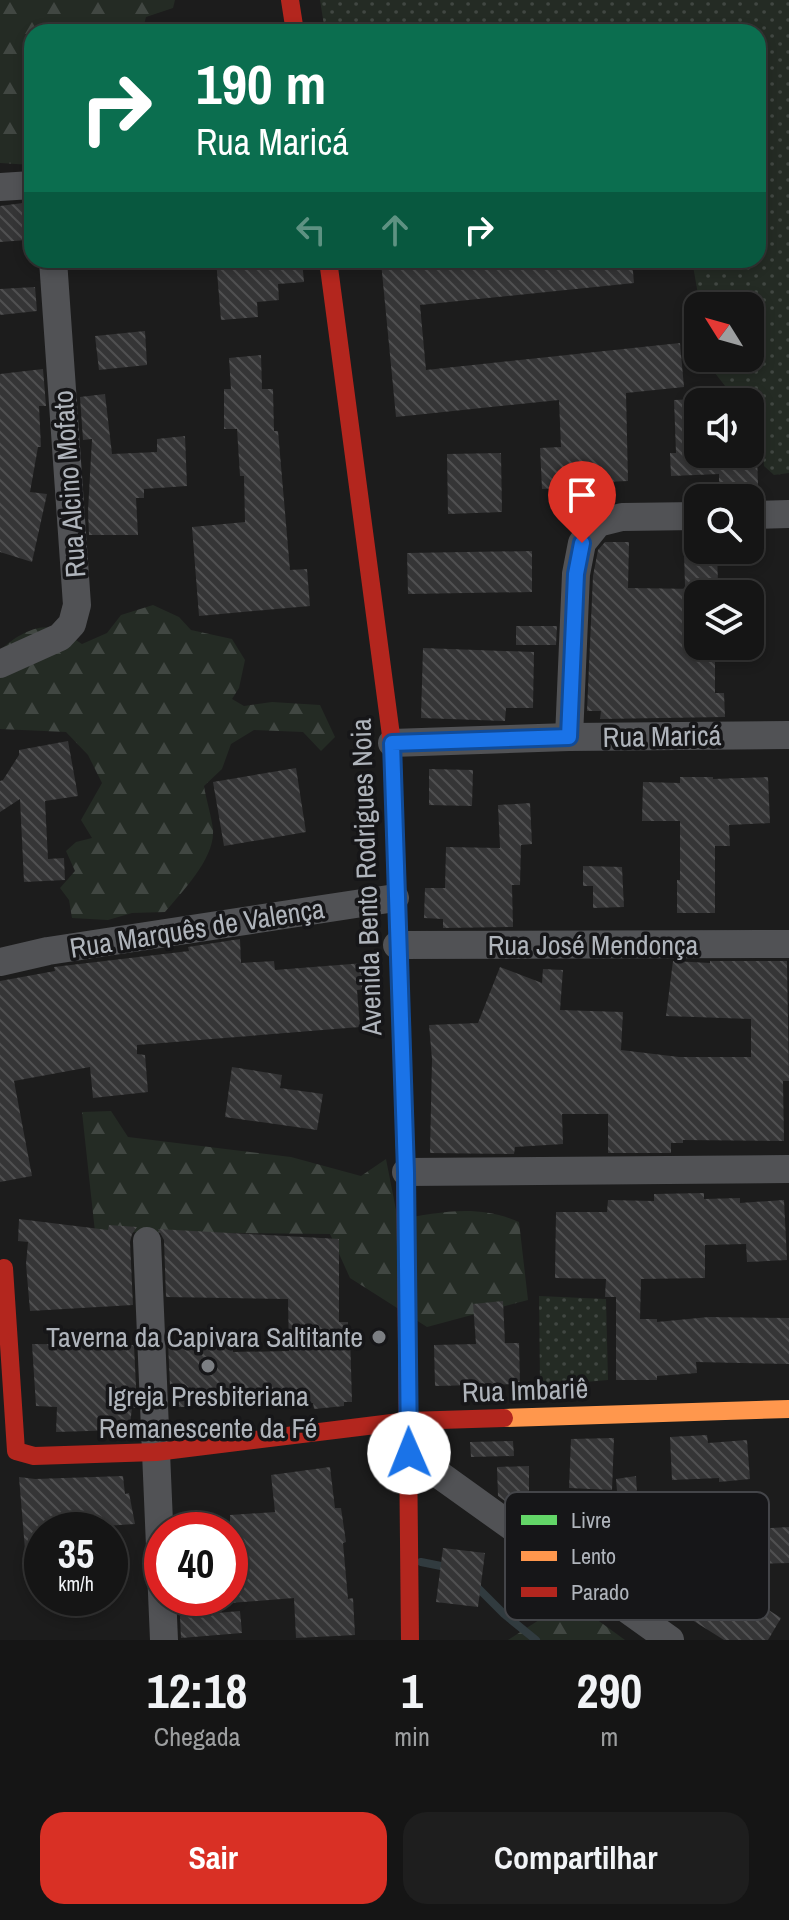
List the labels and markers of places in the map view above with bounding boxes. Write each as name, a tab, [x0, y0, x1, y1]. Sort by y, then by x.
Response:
pin	[548, 461, 616, 543]
place label: Taverna da Capivara Saltitante	[46, 1318, 363, 1356]
marker: Taverna da Capivara Saltitante	[370, 1328, 388, 1346]
marker: Igreja Presbiteriana Remanescente da Fé	[199, 1357, 217, 1375]
place label: Igreja Presbiteriana Remanescente da Fé	[99, 1377, 317, 1447]

